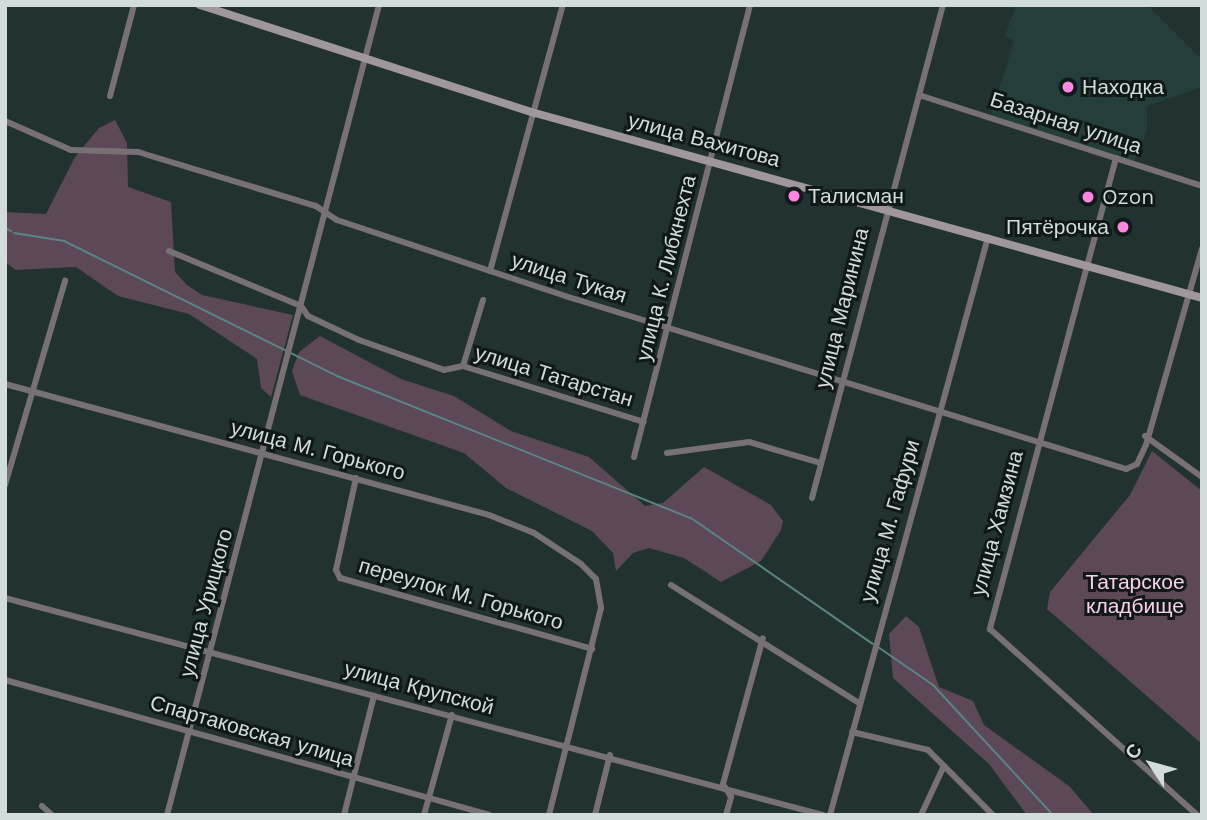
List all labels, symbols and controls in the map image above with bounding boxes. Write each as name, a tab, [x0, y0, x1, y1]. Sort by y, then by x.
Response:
place label: Находка	[1082, 74, 1164, 100]
marker: Находка	[1060, 79, 1076, 95]
street label: Базарная улица	[987, 87, 1145, 159]
street label: улица Вахитова	[625, 108, 783, 172]
street label: улица К. Либкнехта	[631, 172, 701, 364]
place label: Талисман	[808, 183, 904, 209]
place label: Ozon	[1102, 184, 1154, 210]
marker: Талисман	[786, 188, 802, 204]
marker: Ozon	[1080, 189, 1096, 205]
place label: Пятёрочка	[1006, 214, 1109, 240]
marker: Пятёрочка	[1115, 219, 1131, 235]
street label: улица Маринина	[810, 225, 874, 391]
street label: улица Тукая	[508, 248, 630, 308]
street label: улица Татарстан	[472, 340, 636, 412]
street label: улица М. Горького	[228, 415, 408, 485]
street label: улица М. Гафури	[855, 437, 925, 605]
street label: улица Хамзина	[965, 448, 1029, 598]
street label: улица Урицкого	[174, 526, 238, 680]
street label: переулок М. Горького	[356, 553, 566, 635]
park label: Татарское кладбище	[1085, 569, 1185, 619]
street label: улица Крупской	[341, 656, 497, 720]
street label: Спартаковская улица	[147, 690, 357, 772]
north arrow	[1116, 729, 1186, 799]
text: С	[1120, 739, 1147, 764]

